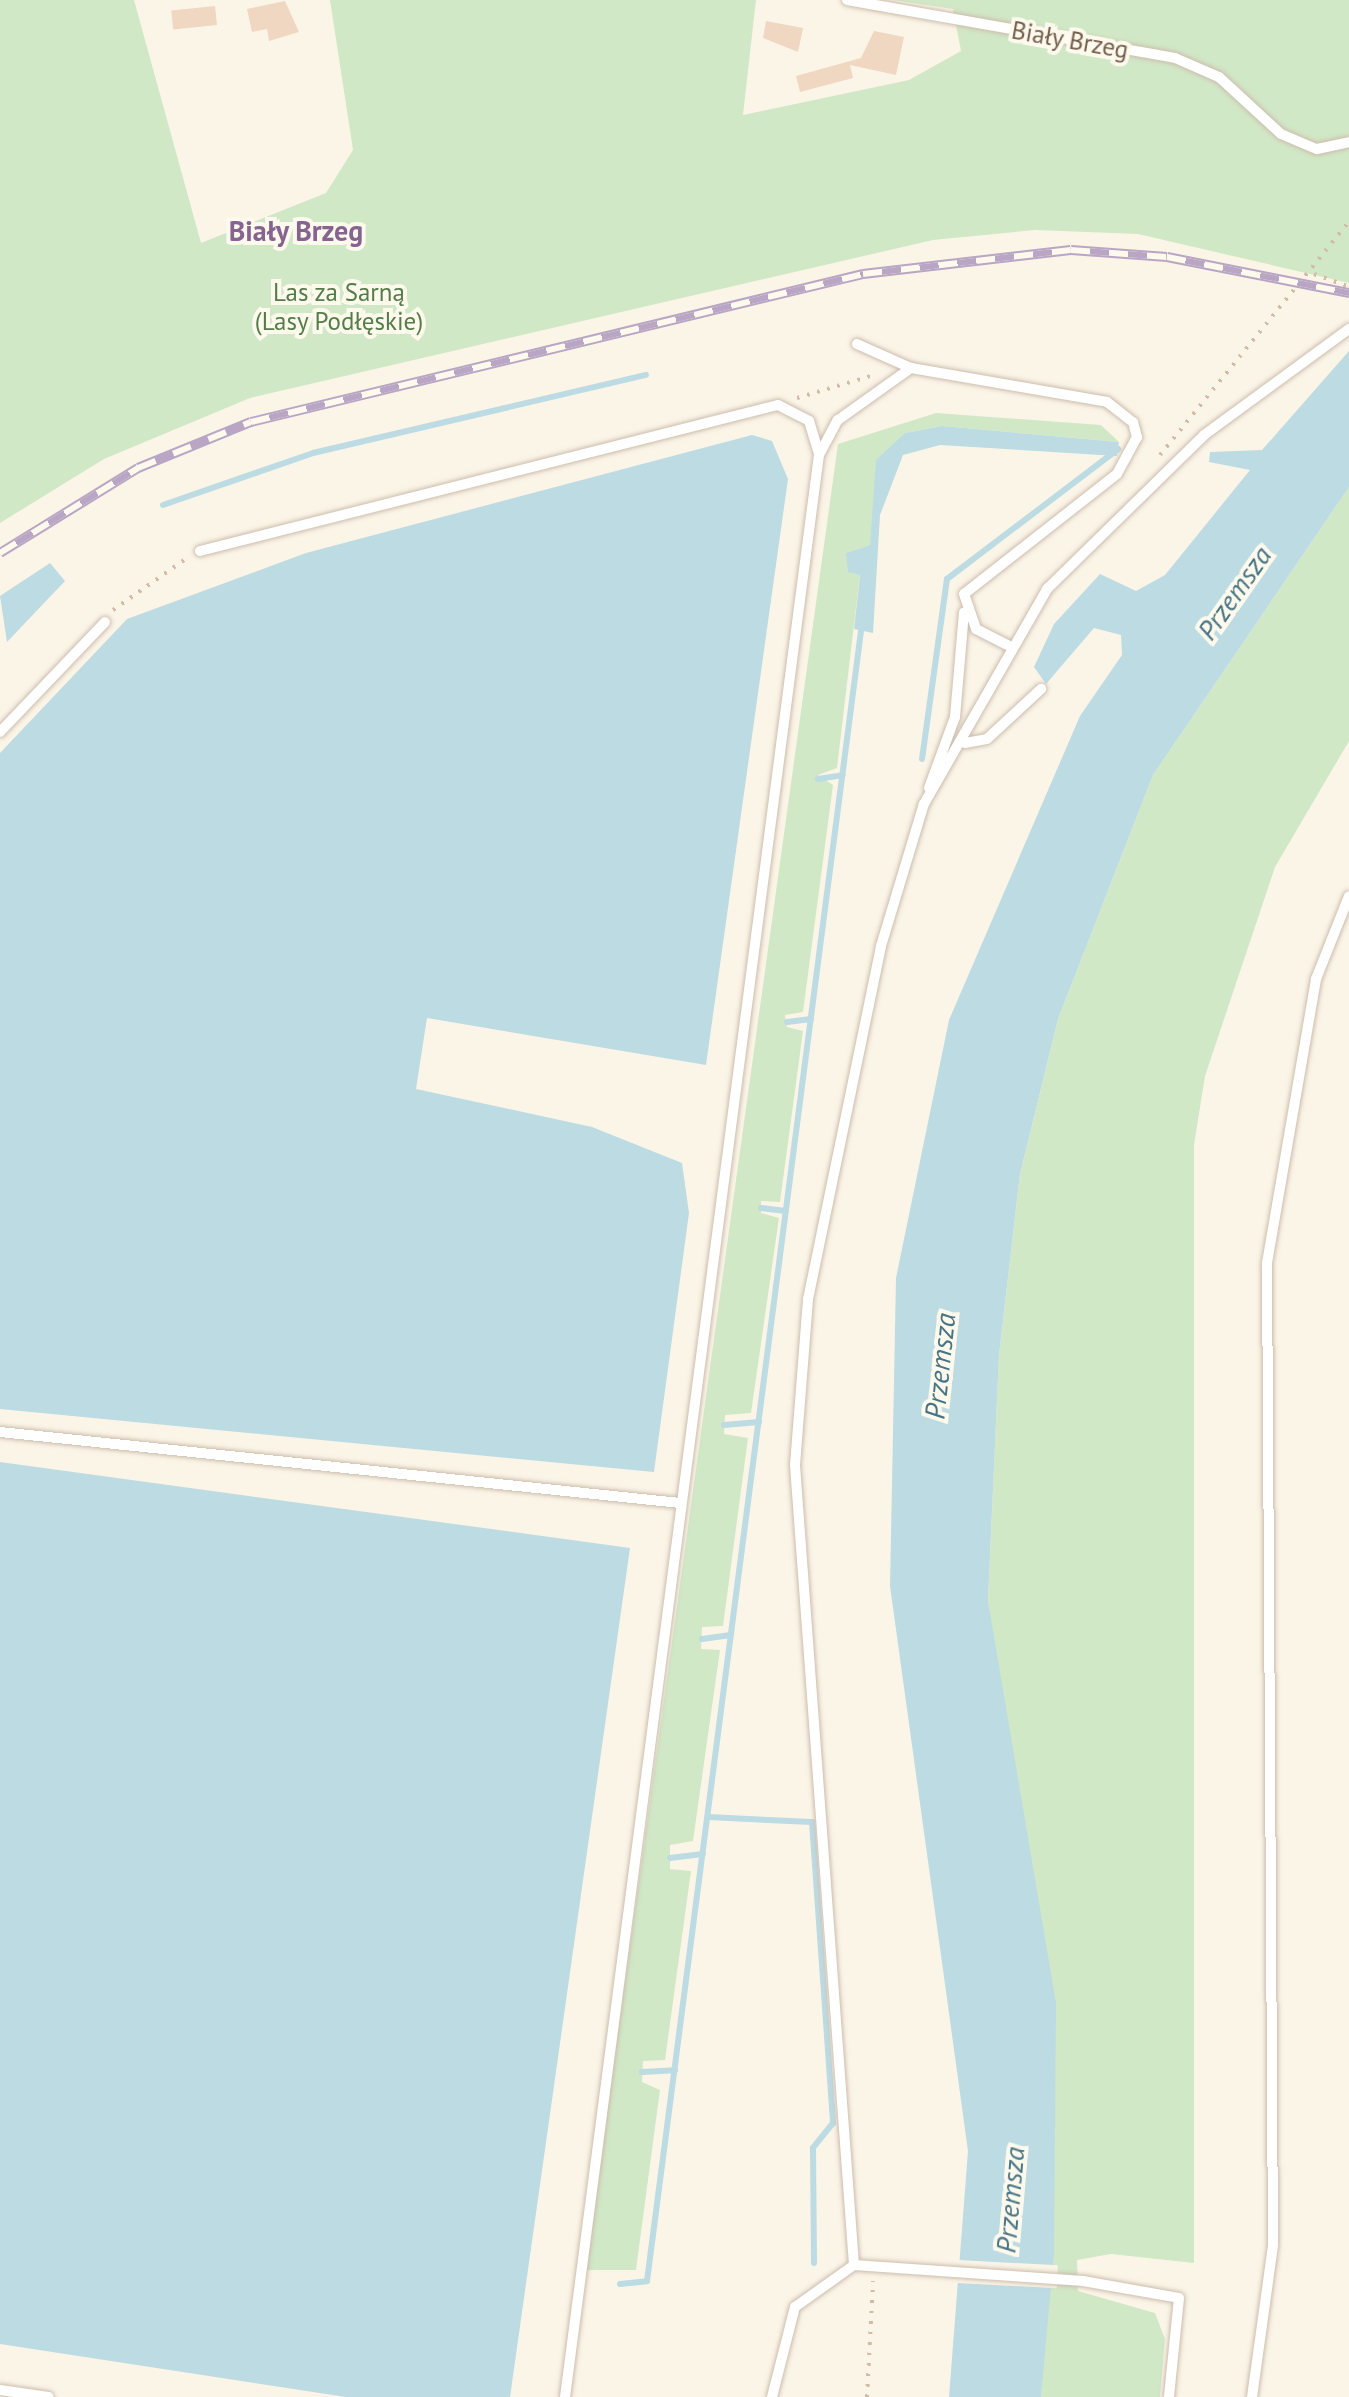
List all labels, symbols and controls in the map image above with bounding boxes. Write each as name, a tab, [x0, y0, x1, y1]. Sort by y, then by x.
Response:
street label: Biały Brzeg	[1009, 15, 1131, 65]
district label: Biały Brzeg	[228, 214, 364, 248]
park label: Las za Sarną (Lasy Podłęskie)	[254, 278, 424, 337]
water label: Przemsza	[1190, 540, 1278, 646]
water label: Przemsza	[918, 1311, 962, 1421]
water label: Przemsza	[989, 2146, 1031, 2254]

